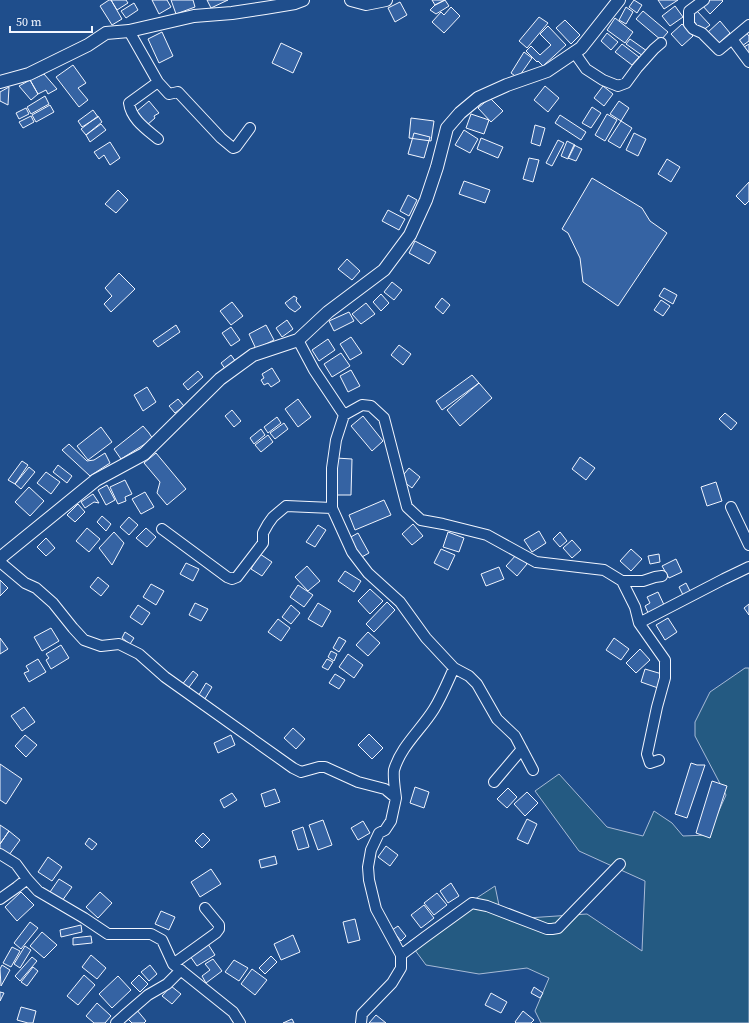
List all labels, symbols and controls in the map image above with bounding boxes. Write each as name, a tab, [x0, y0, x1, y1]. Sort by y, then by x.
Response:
scale bar	[10, 8, 92, 34]
text: 50 m	[16, 14, 42, 30]

